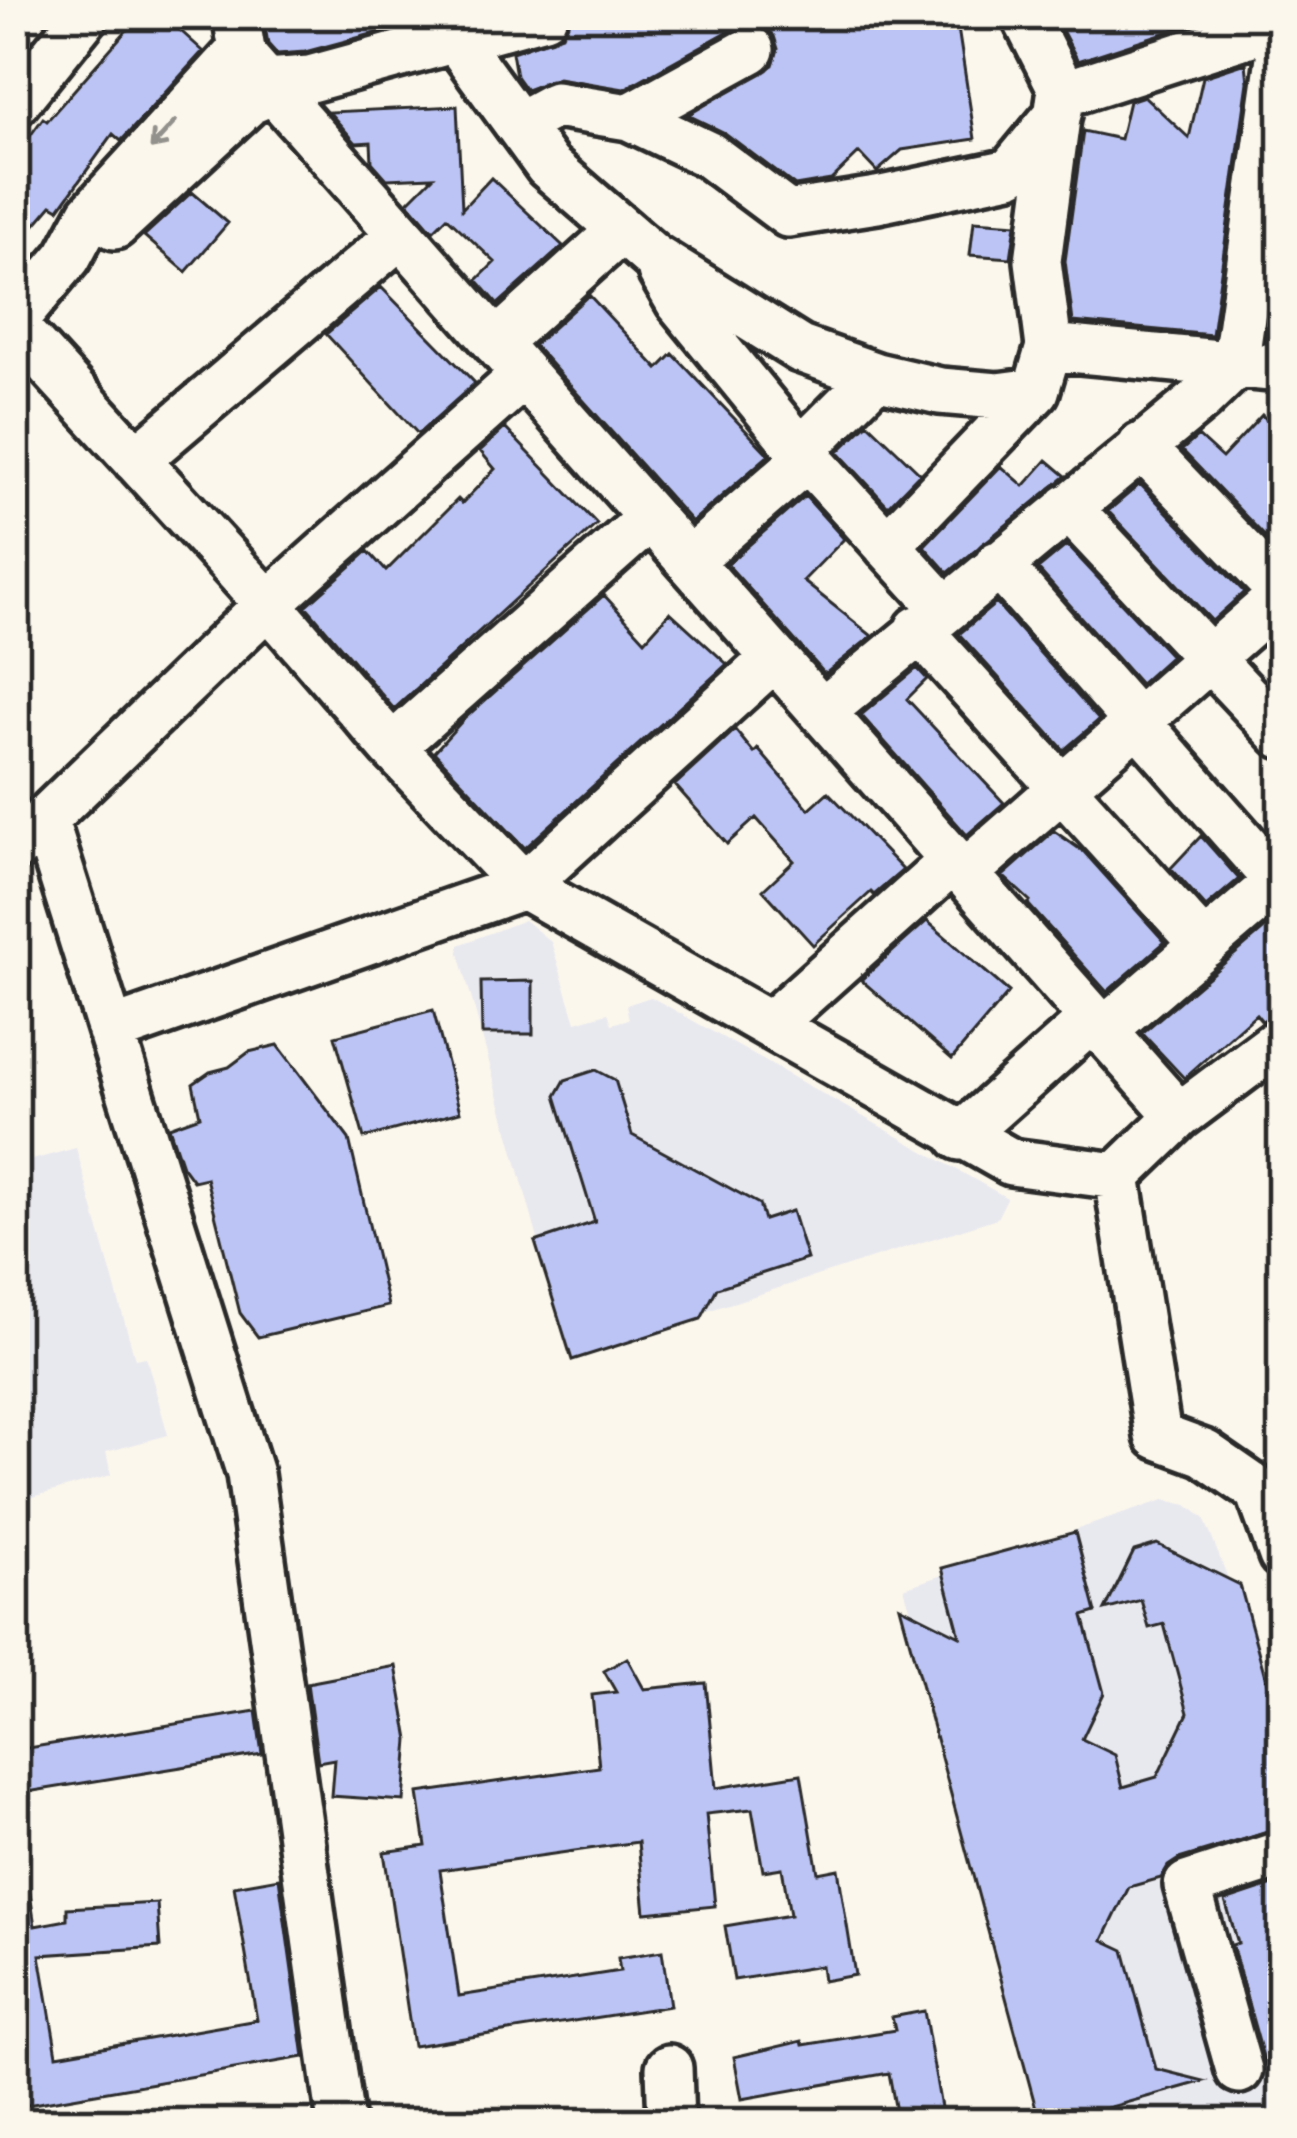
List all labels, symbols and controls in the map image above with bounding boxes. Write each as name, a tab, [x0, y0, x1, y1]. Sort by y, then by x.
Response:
one-way arrow	[150, 119, 177, 149]

